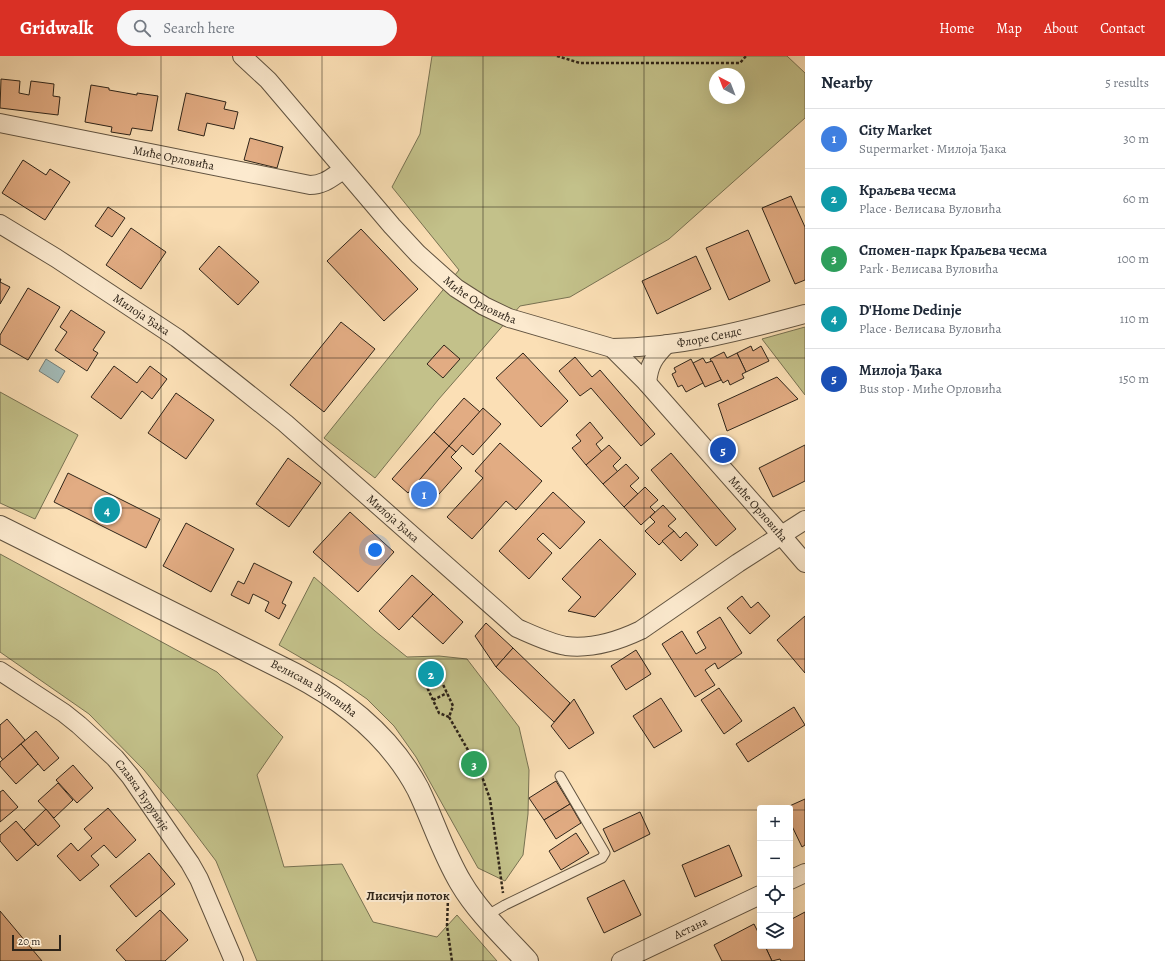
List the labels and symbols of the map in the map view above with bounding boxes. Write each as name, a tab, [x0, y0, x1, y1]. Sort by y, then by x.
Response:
north arrow	[709, 68, 745, 104]
street label: Миће Орловића	[131, 142, 216, 174]
street label: Миће Орловића	[440, 272, 519, 328]
street label: Милоја Ђака	[110, 290, 173, 339]
street label: Флоре Сендс	[676, 323, 743, 351]
pin: 5	[710, 435, 736, 465]
street label: Миће Орловића	[725, 473, 792, 546]
pin: 1	[411, 479, 437, 509]
street label: Милоја Ђака	[363, 491, 423, 546]
pin: 4	[94, 495, 120, 525]
your location	[365, 540, 385, 560]
street label: Велисава Вуловића	[268, 656, 361, 721]
pin: 2	[418, 659, 444, 689]
pin: 3	[461, 749, 487, 779]
street label: Славка Ћурувије	[111, 756, 174, 834]
district label: Лисичји поток	[366, 887, 450, 904]
street label: Астана	[670, 913, 710, 943]
scale bar	[12, 933, 61, 952]

